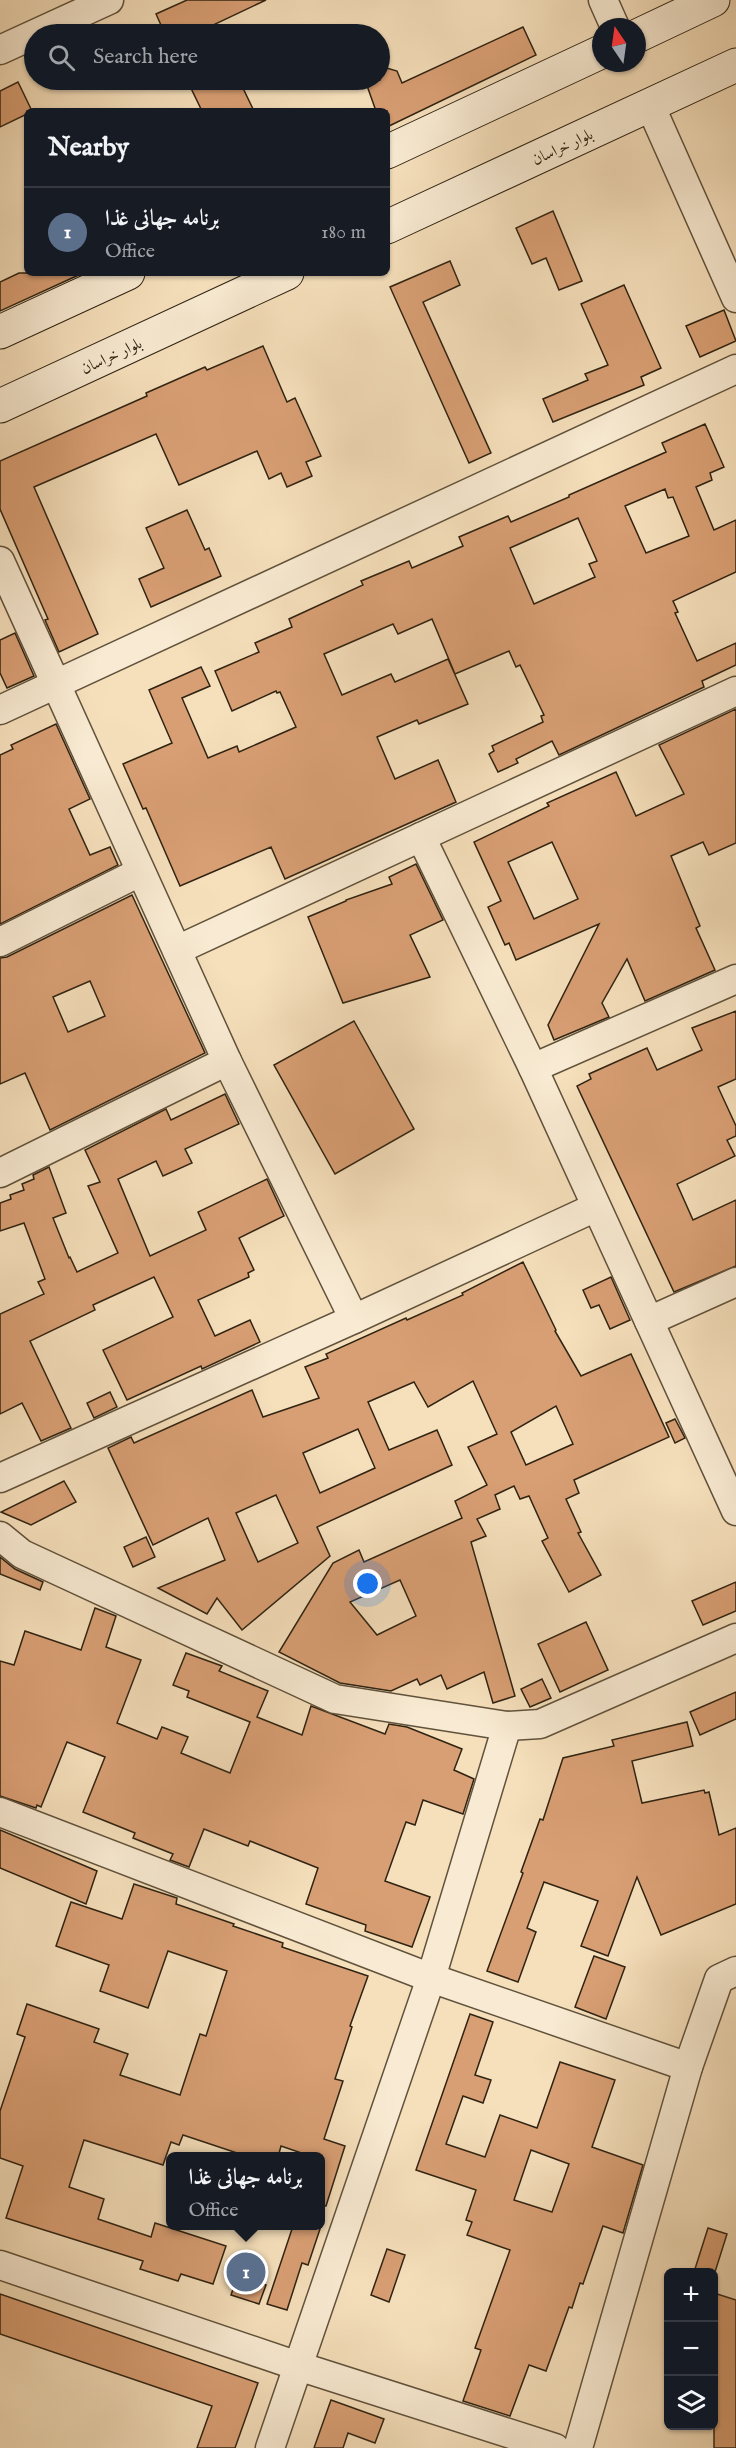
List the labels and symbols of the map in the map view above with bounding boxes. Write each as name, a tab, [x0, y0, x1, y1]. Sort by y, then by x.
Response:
north arrow	[592, 18, 646, 72]
street label: بلوار خراسان	[529, 125, 597, 171]
street label: بلوار خراسان	[78, 334, 146, 380]
your location	[353, 1569, 382, 1598]
pin: 1	[226, 2250, 266, 2294]

